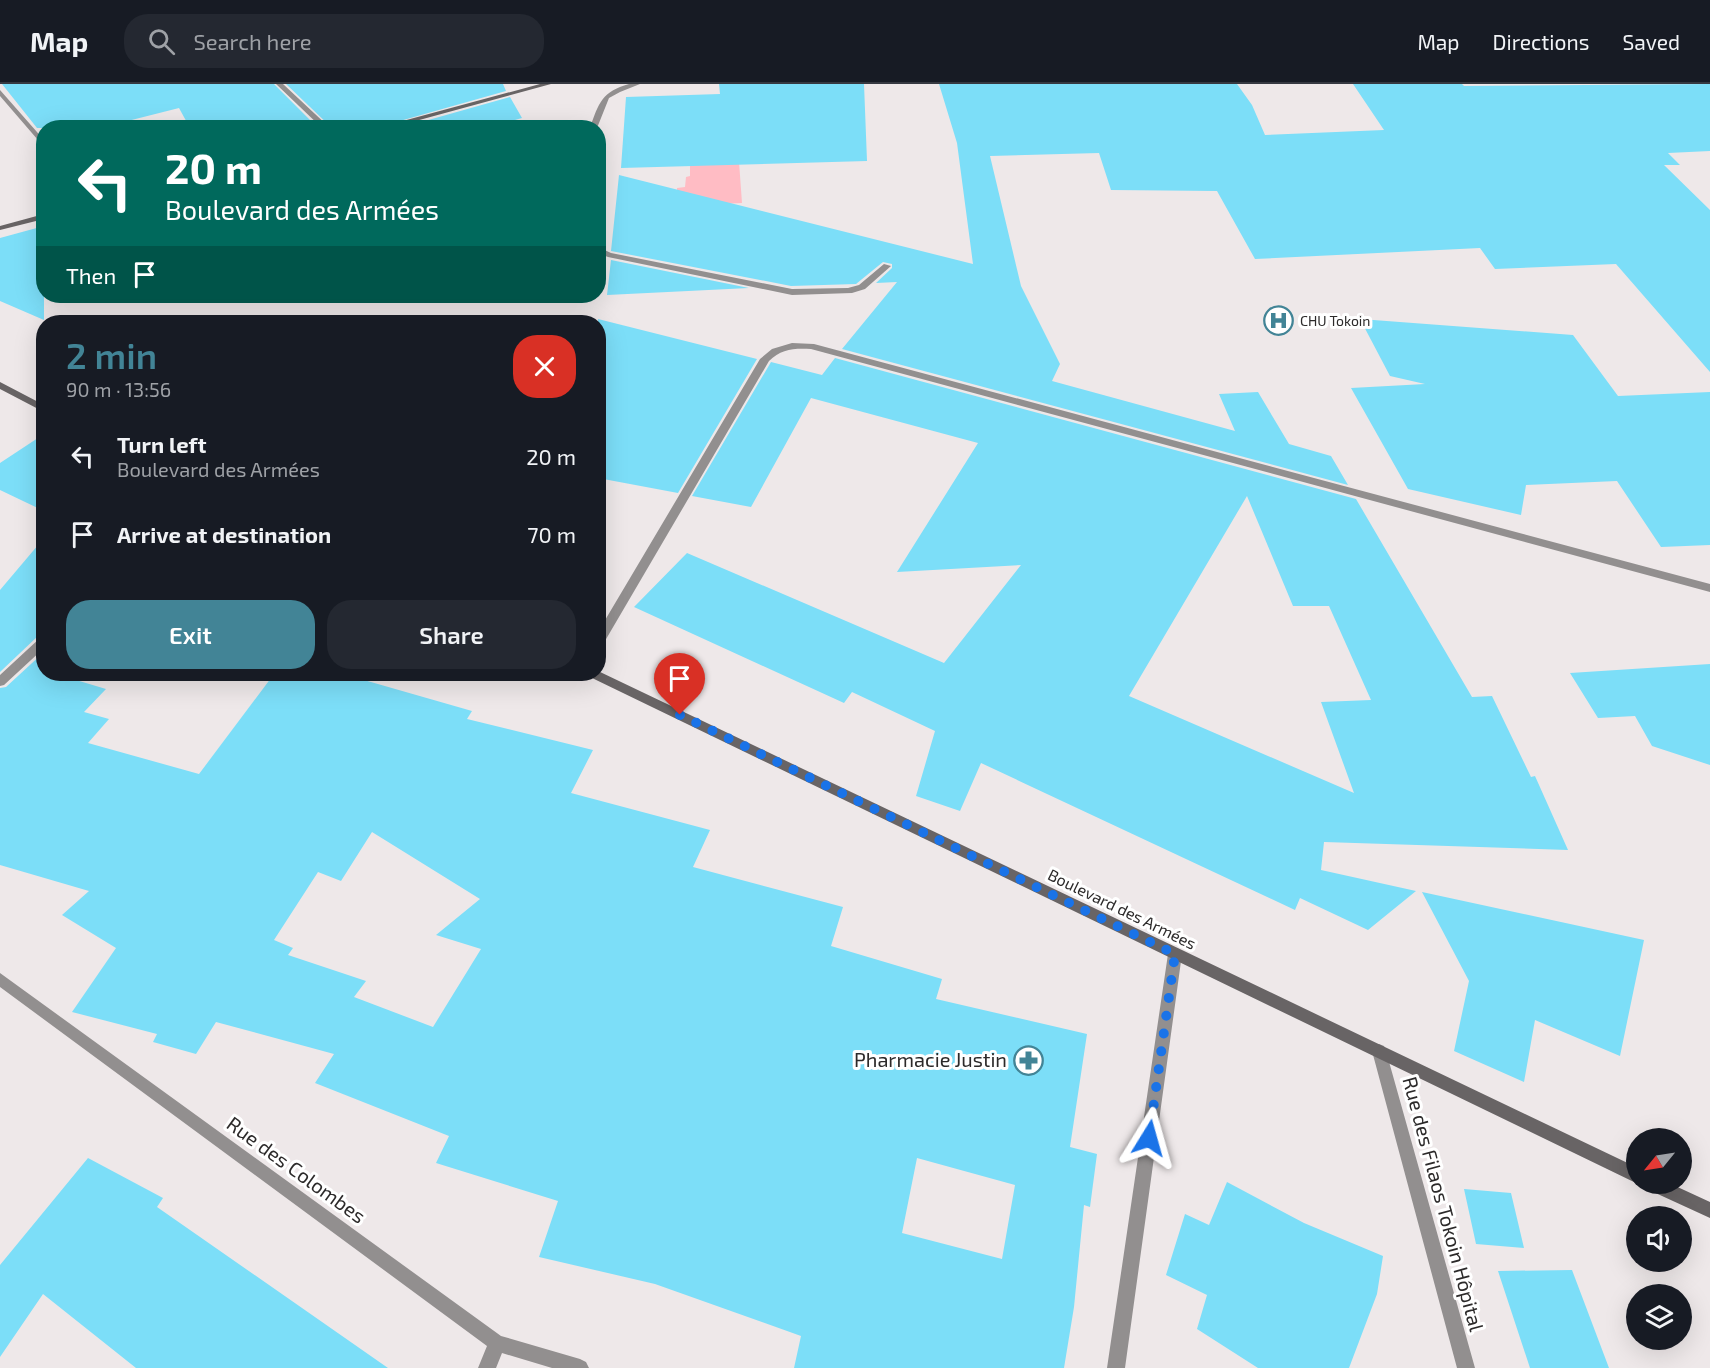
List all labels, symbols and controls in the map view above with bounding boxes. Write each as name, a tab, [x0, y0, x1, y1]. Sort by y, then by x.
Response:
search box	[124, 14, 544, 68]
text: Map	[30, 24, 88, 58]
icon: search	[145, 25, 178, 58]
text: Search here	[193, 28, 312, 54]
text: Map	[1417, 29, 1460, 54]
text: Directions	[1493, 29, 1589, 54]
text: Saved	[1622, 29, 1680, 54]
text: 20 m	[165, 142, 262, 192]
icon: left	[66, 144, 144, 222]
text: Boulevard des Armées	[165, 193, 439, 225]
icon: arrive	[128, 258, 161, 291]
text: Then	[66, 262, 116, 288]
hospital icon: CHU Tokoin	[1263, 305, 1295, 337]
place label: CHU Tokoin	[1300, 312, 1370, 329]
text: 2 min	[66, 333, 157, 376]
button: close	[513, 335, 576, 398]
text: 90 m · 13:56	[66, 377, 171, 401]
text: Turn left	[117, 431, 206, 457]
icon: left	[66, 440, 99, 473]
text: 20 m	[526, 443, 576, 469]
text: Boulevard des Armées	[117, 457, 320, 481]
icon: arrive	[66, 518, 99, 551]
text: Arrive at destination	[117, 521, 331, 547]
text: 70 m	[527, 521, 576, 547]
button: Exit	[66, 600, 315, 669]
button: Share	[327, 600, 576, 669]
pin	[654, 653, 705, 715]
icon: arrive	[663, 662, 696, 695]
street label: Boulevard des Armées	[1045, 864, 1199, 953]
pharmacy icon: Pharmacie Justin	[1012, 1044, 1044, 1076]
place label: Pharmacie Justin	[854, 1047, 1007, 1071]
street label: Rue des Filaos Tokoin Hôpital	[1398, 1074, 1490, 1334]
position arrow	[1117, 1106, 1181, 1170]
street label: Rue des Colombes	[223, 1111, 371, 1228]
north arrow	[1626, 1128, 1692, 1194]
map controls	[1626, 1128, 1692, 1350]
button: sound	[1626, 1206, 1692, 1272]
button: layers	[1626, 1284, 1692, 1350]

